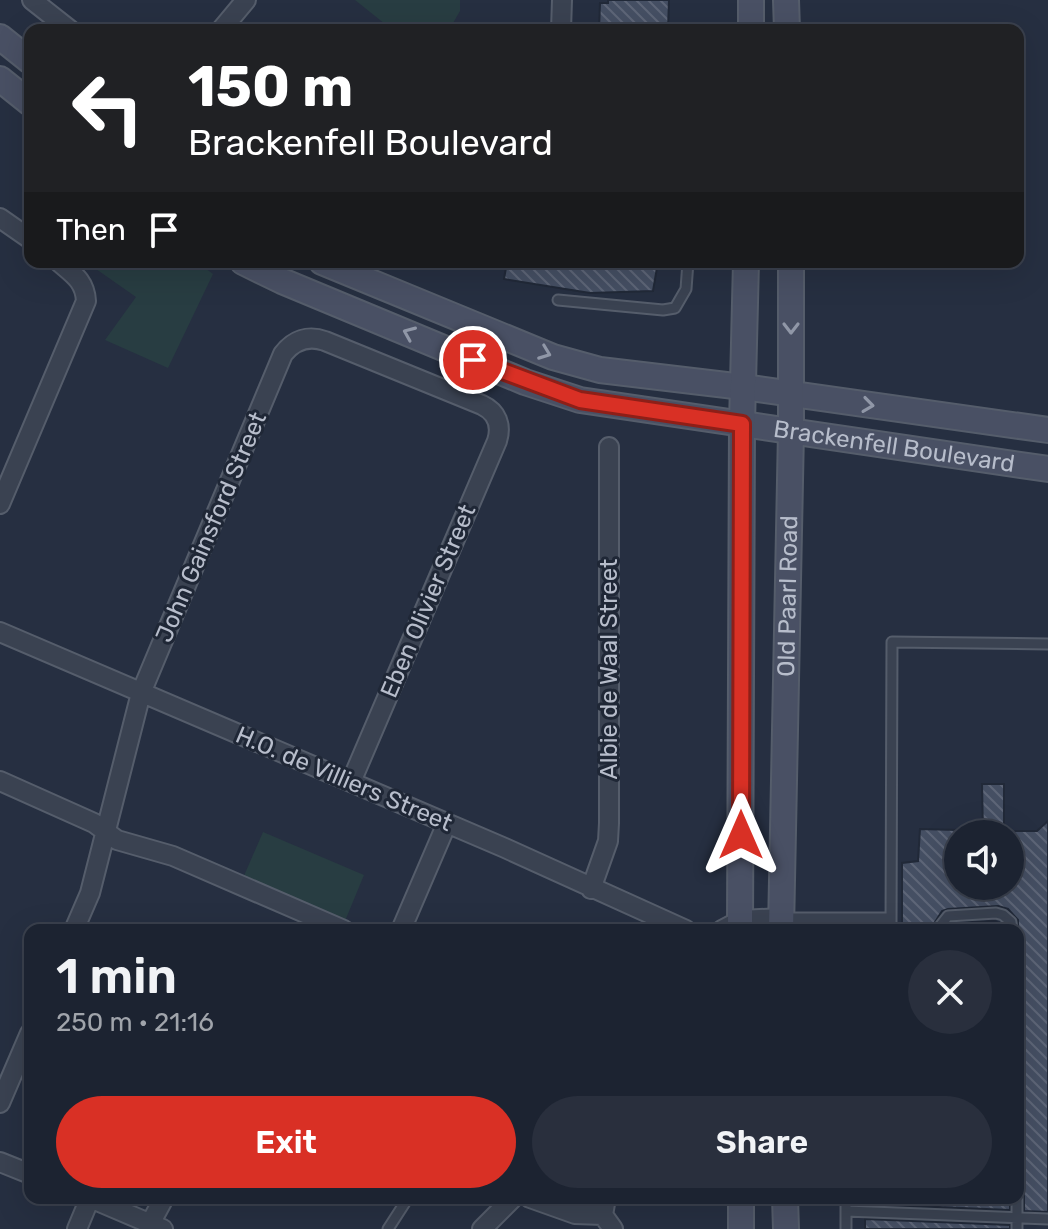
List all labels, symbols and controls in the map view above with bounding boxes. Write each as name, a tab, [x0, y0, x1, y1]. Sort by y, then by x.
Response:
text: 150 m	[188, 54, 353, 120]
icon: left	[56, 56, 160, 160]
text: Brackenfell Boulevard	[188, 121, 553, 164]
icon: arrive	[142, 208, 186, 252]
text: Then	[56, 212, 126, 248]
one-way arrow	[782, 322, 800, 335]
pin	[439, 326, 507, 394]
one-way arrow	[403, 327, 417, 343]
icon: arrive	[451, 338, 495, 382]
one-way arrow	[537, 343, 551, 360]
one-way arrow	[861, 396, 875, 413]
street label: John Gainsford Street	[150, 408, 272, 646]
street label: Brackenfell Boulevard	[772, 415, 1017, 478]
street label: Eben Olivier Street	[375, 500, 481, 702]
street label: Old Paarl Road	[772, 515, 803, 677]
street label: Albie de Waal Street	[595, 559, 623, 779]
street label: H.O. de Villiers Street	[232, 721, 456, 837]
position arrow	[699, 793, 783, 877]
map controls	[944, 820, 1024, 900]
button: sound	[944, 820, 1024, 900]
text: 1 min	[56, 948, 177, 1005]
button: close	[908, 950, 992, 1034]
text: 250 m · 21:16	[56, 1007, 214, 1038]
button: Exit	[56, 1096, 516, 1188]
button: Share	[532, 1096, 992, 1188]

